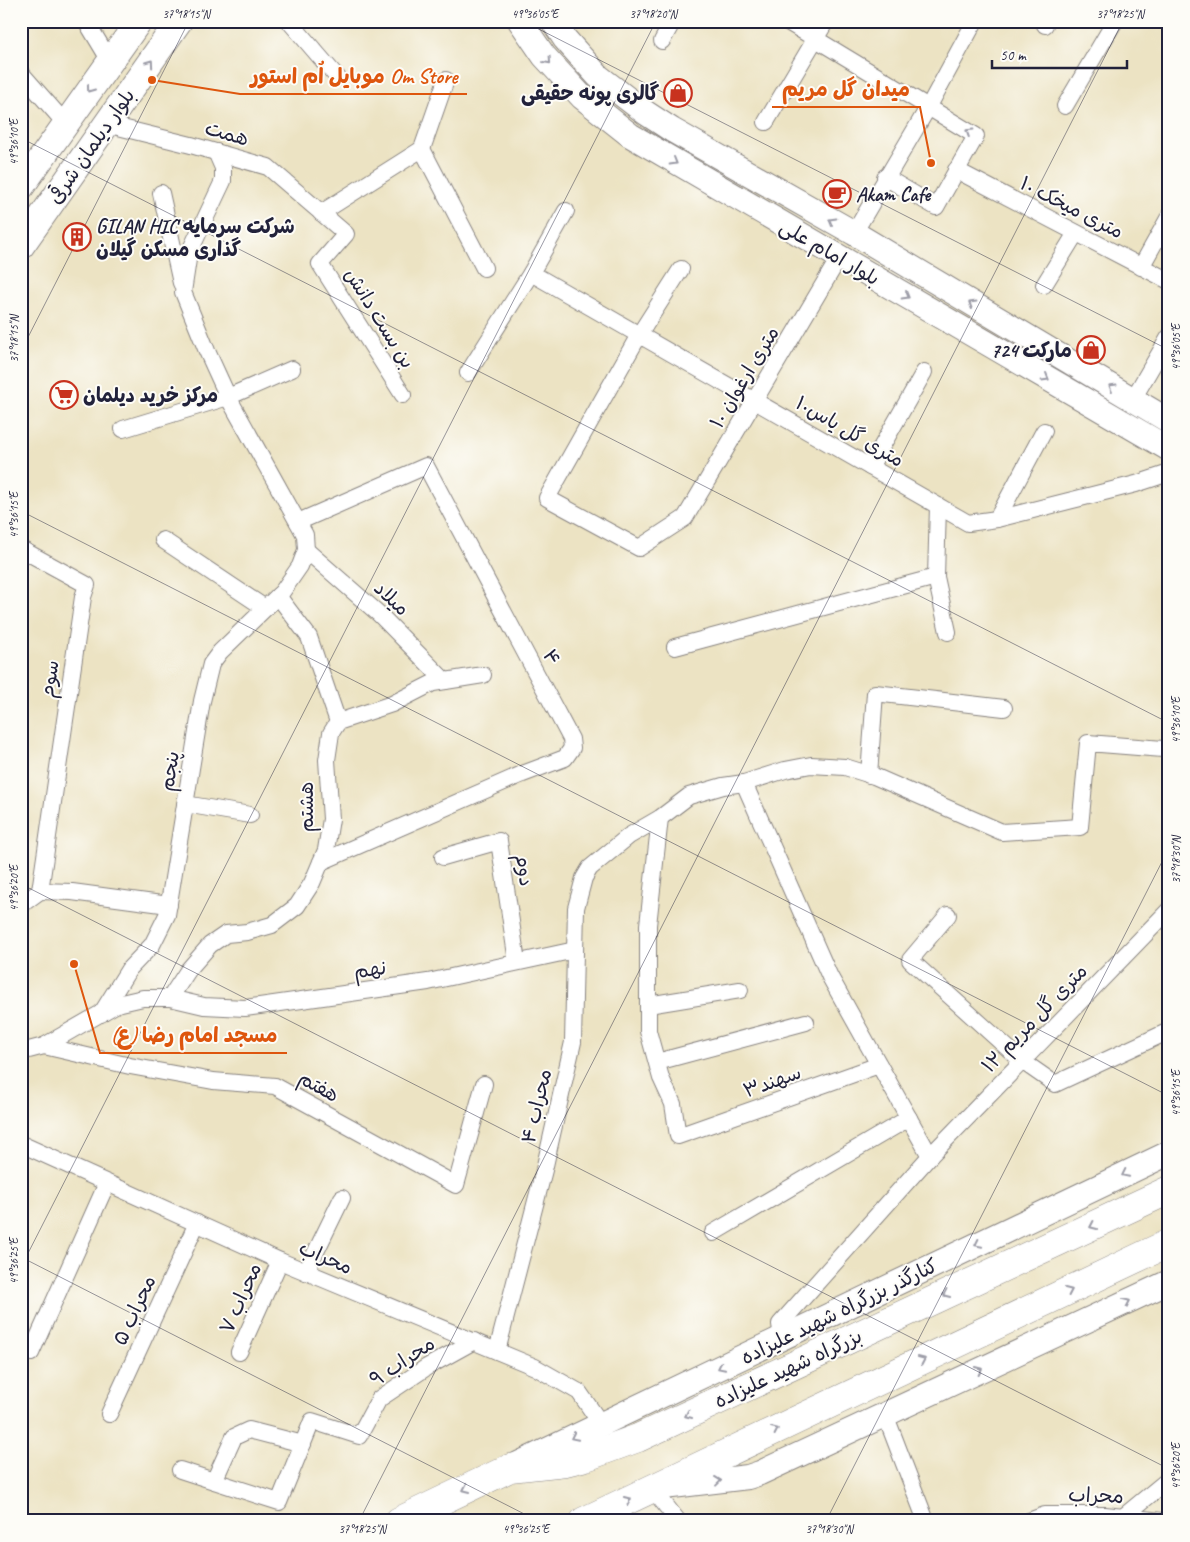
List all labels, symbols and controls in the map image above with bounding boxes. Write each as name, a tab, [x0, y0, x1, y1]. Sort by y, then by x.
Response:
text: 37°18'15"N	[162, 6, 211, 22]
text: 49°36'05"E	[512, 6, 560, 22]
text: 37°18'20"N	[629, 6, 678, 22]
text: 37°18'25"N	[1096, 6, 1145, 22]
scale bar	[992, 38, 1128, 70]
text: 50 m	[1000, 46, 1027, 65]
one-way arrow	[543, 55, 552, 64]
callout: موبایل اُم استور Om Store	[240, 58, 467, 94]
one-way arrow	[144, 59, 153, 68]
text: موبایل اُم استور Om Store	[249, 60, 459, 92]
callout: میدان گل مریم	[772, 71, 920, 107]
text: میدان گل مریم	[782, 76, 910, 105]
shop icon: گالری پونه حقیقی	[663, 78, 693, 108]
place label: گالری پونه حقیقی	[521, 81, 659, 106]
street label: بلوار دیلمان شرقی	[42, 83, 140, 209]
one-way arrow	[87, 83, 96, 93]
street label: همت	[202, 115, 252, 152]
text: 49°36'10"E	[6, 117, 22, 165]
one-way arrow	[965, 128, 974, 138]
one-way arrow	[669, 155, 678, 165]
street label: ۱۰ متری میخک	[1016, 171, 1128, 244]
cafe icon: Akam Cafe	[822, 179, 852, 209]
place label: Akam Cafe	[856, 182, 931, 207]
place label: GILAN HIC شرکت سرمایه گذاری مسکن گیلان	[96, 214, 295, 262]
street label: بلوار امام علی	[774, 214, 884, 293]
one-way arrow	[829, 217, 838, 227]
building icon: GILAN HIC شرکت سرمایه گذاری مسکن گیلان	[62, 222, 92, 252]
street label: بن بست دانش	[339, 264, 420, 373]
one-way arrow	[900, 290, 909, 300]
one-way arrow	[969, 300, 978, 310]
text: 37°18'15"N	[6, 314, 22, 363]
street label: ۱۰ متری ارغوان	[704, 322, 785, 433]
text: 49°36'05"E	[1168, 322, 1184, 370]
shop icon: مارکت 724	[1076, 335, 1106, 365]
place label: مارکت 724	[991, 338, 1072, 363]
one-way arrow	[1041, 372, 1050, 382]
supermarket icon: مرکز خرید دیلمان	[49, 380, 79, 410]
place label: مرکز خرید دیلمان	[83, 383, 218, 408]
one-way arrow	[1108, 383, 1117, 393]
street label: ۱۰متری گل یاس	[791, 390, 909, 473]
text: 49°36'15"E	[6, 490, 22, 538]
street label: میلاد	[369, 576, 415, 621]
street label: ۴	[537, 645, 566, 670]
street label: سوم	[34, 659, 67, 700]
text: 49°36'10"E	[1168, 695, 1184, 743]
street label: پنجم	[154, 749, 187, 793]
street label: هشتم	[294, 782, 321, 832]
text: 37°18'30"N	[1168, 835, 1184, 884]
street label: دوم	[507, 852, 539, 888]
text: 49°36'20"E	[6, 863, 22, 911]
street label: نهم	[352, 955, 388, 986]
street label: ۱۲ متری گل مریم	[976, 959, 1094, 1079]
callout: مسجد امام رضا (ع)	[100, 1017, 287, 1053]
text: مسجد امام رضا (ع)	[110, 1022, 278, 1051]
street label: سهند۳	[740, 1059, 805, 1103]
street label: هفتم	[293, 1065, 344, 1110]
street label: محراب ۴	[516, 1066, 557, 1146]
text: 49°36'15"E	[1168, 1068, 1184, 1116]
one-way arrow	[1121, 1168, 1130, 1179]
one-way arrow	[1089, 1219, 1098, 1230]
street label: محراب	[295, 1235, 356, 1280]
text: 49°36'25"E	[6, 1236, 22, 1284]
one-way arrow	[974, 1238, 983, 1249]
street label: کنارگذر بزرگراه شهید علیزاده	[737, 1253, 941, 1369]
street label: محراب ۷	[214, 1259, 267, 1337]
street label: محراب ۵	[107, 1271, 162, 1349]
one-way arrow	[1064, 1286, 1073, 1297]
one-way arrow	[942, 1288, 951, 1299]
one-way arrow	[1122, 1297, 1131, 1308]
street label: بزرگراه شهید علیزاده	[710, 1323, 866, 1413]
street label: محراب ۹	[365, 1331, 440, 1392]
one-way arrow	[917, 1356, 926, 1367]
one-way arrow	[717, 1361, 726, 1371]
one-way arrow	[974, 1367, 983, 1377]
one-way arrow	[684, 1409, 693, 1419]
one-way arrow	[770, 1426, 779, 1436]
one-way arrow	[570, 1431, 579, 1441]
text: 49°36'20"E	[1168, 1441, 1184, 1489]
one-way arrow	[715, 1476, 723, 1487]
street label: محراب	[1068, 1482, 1124, 1509]
one-way arrow	[462, 1483, 471, 1493]
one-way arrow	[623, 1496, 632, 1506]
text: 37°18'25"N	[338, 1521, 387, 1537]
text: 49°36'25"E	[503, 1521, 551, 1537]
text: 37°18'30"N	[805, 1521, 854, 1537]

